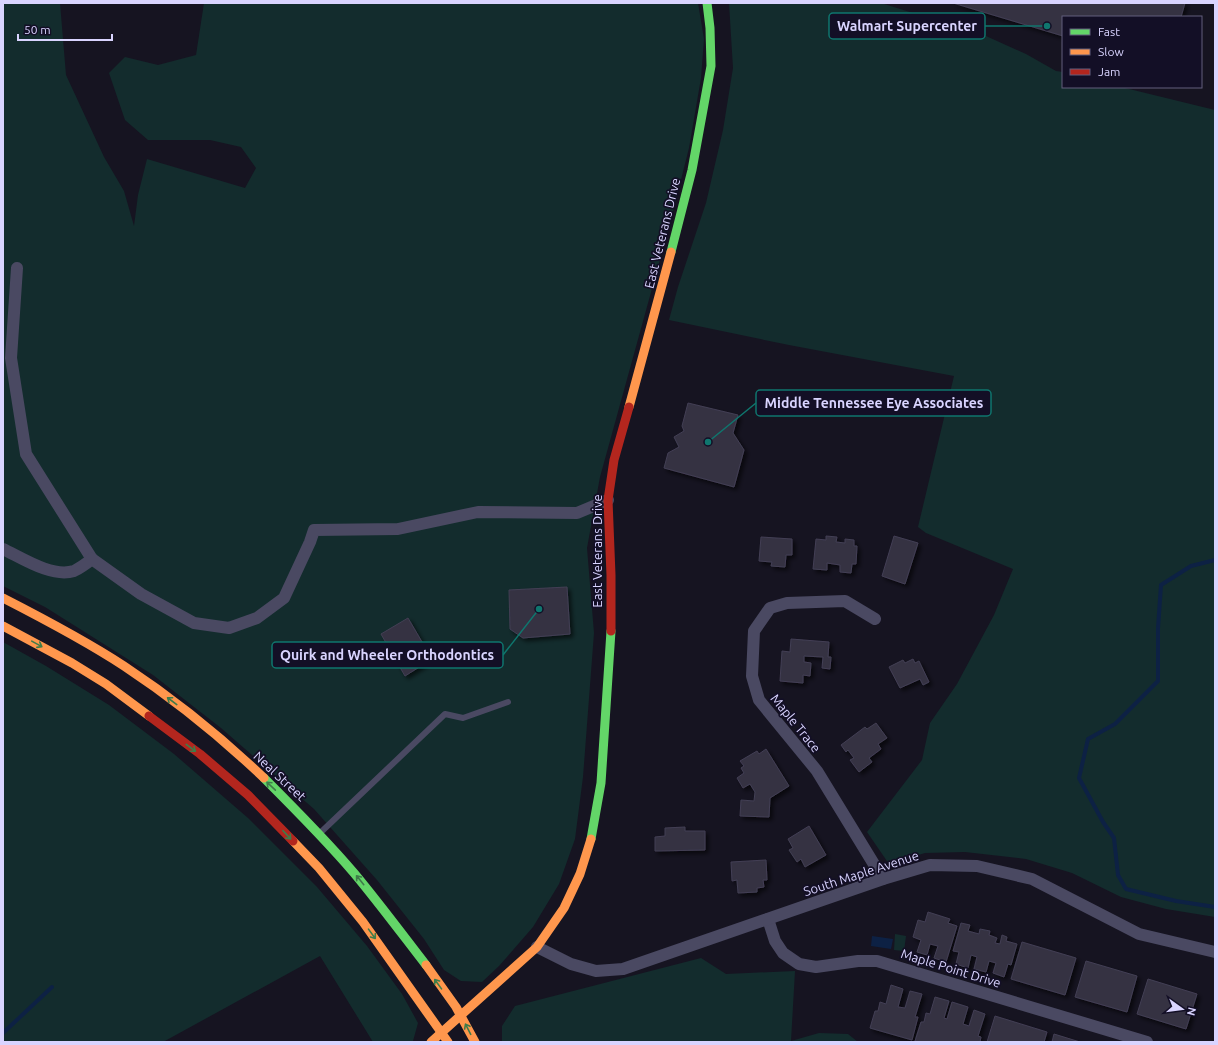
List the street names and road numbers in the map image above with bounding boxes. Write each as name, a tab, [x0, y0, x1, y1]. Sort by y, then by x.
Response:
street label: East Veterans Drive	[642, 176, 682, 290]
street label: East Veterans Drive	[590, 494, 604, 608]
street label: Maple Trace	[768, 691, 824, 755]
street label: Neal Street	[251, 748, 309, 804]
street label: South Maple Avenue	[802, 848, 920, 898]
street label: Maple Point Drive	[899, 946, 1003, 990]

